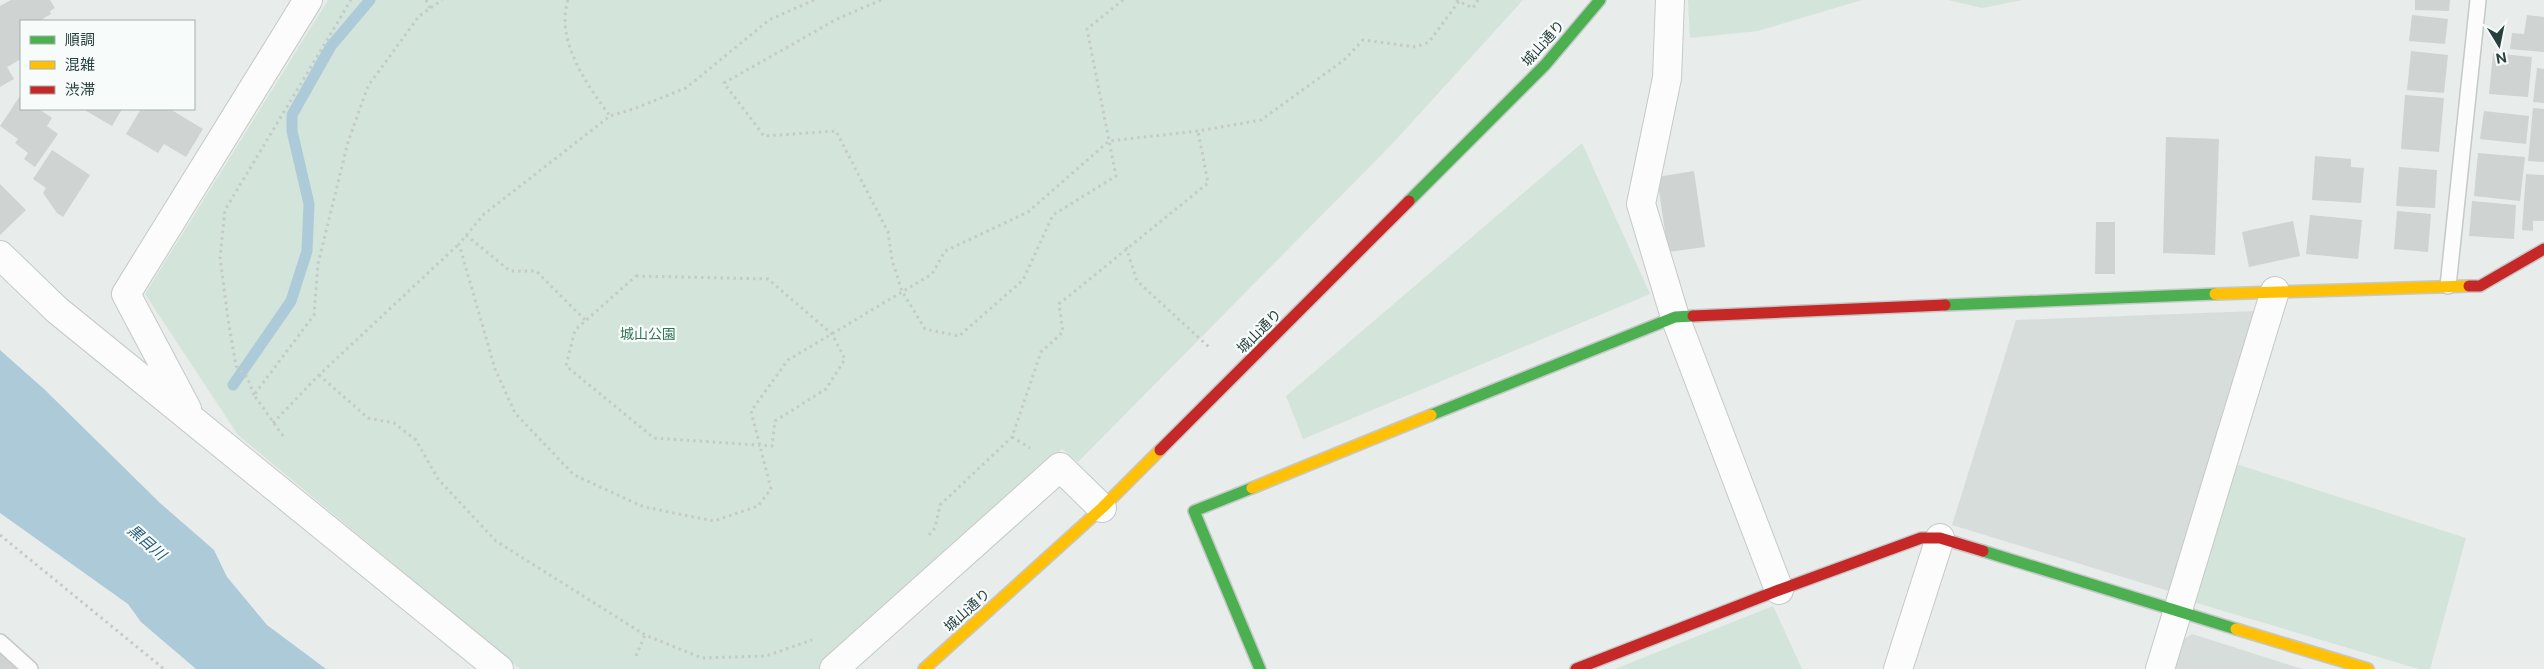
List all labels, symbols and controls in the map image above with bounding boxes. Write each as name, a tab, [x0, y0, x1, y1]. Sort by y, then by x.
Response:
street label: 城山通り	[1518, 17, 1568, 69]
legend	[20, 20, 195, 110]
north arrow	[2474, 20, 2524, 70]
text: 順調	[65, 31, 95, 48]
text: N	[2494, 49, 2508, 67]
text: 混雑	[65, 56, 95, 73]
text: 渋滞	[65, 81, 95, 98]
street label: 城山通り	[1234, 306, 1284, 356]
park label: 城山公園	[620, 326, 676, 342]
water label: 黒目川	[124, 521, 171, 564]
street label: 城山通り	[941, 585, 993, 635]

